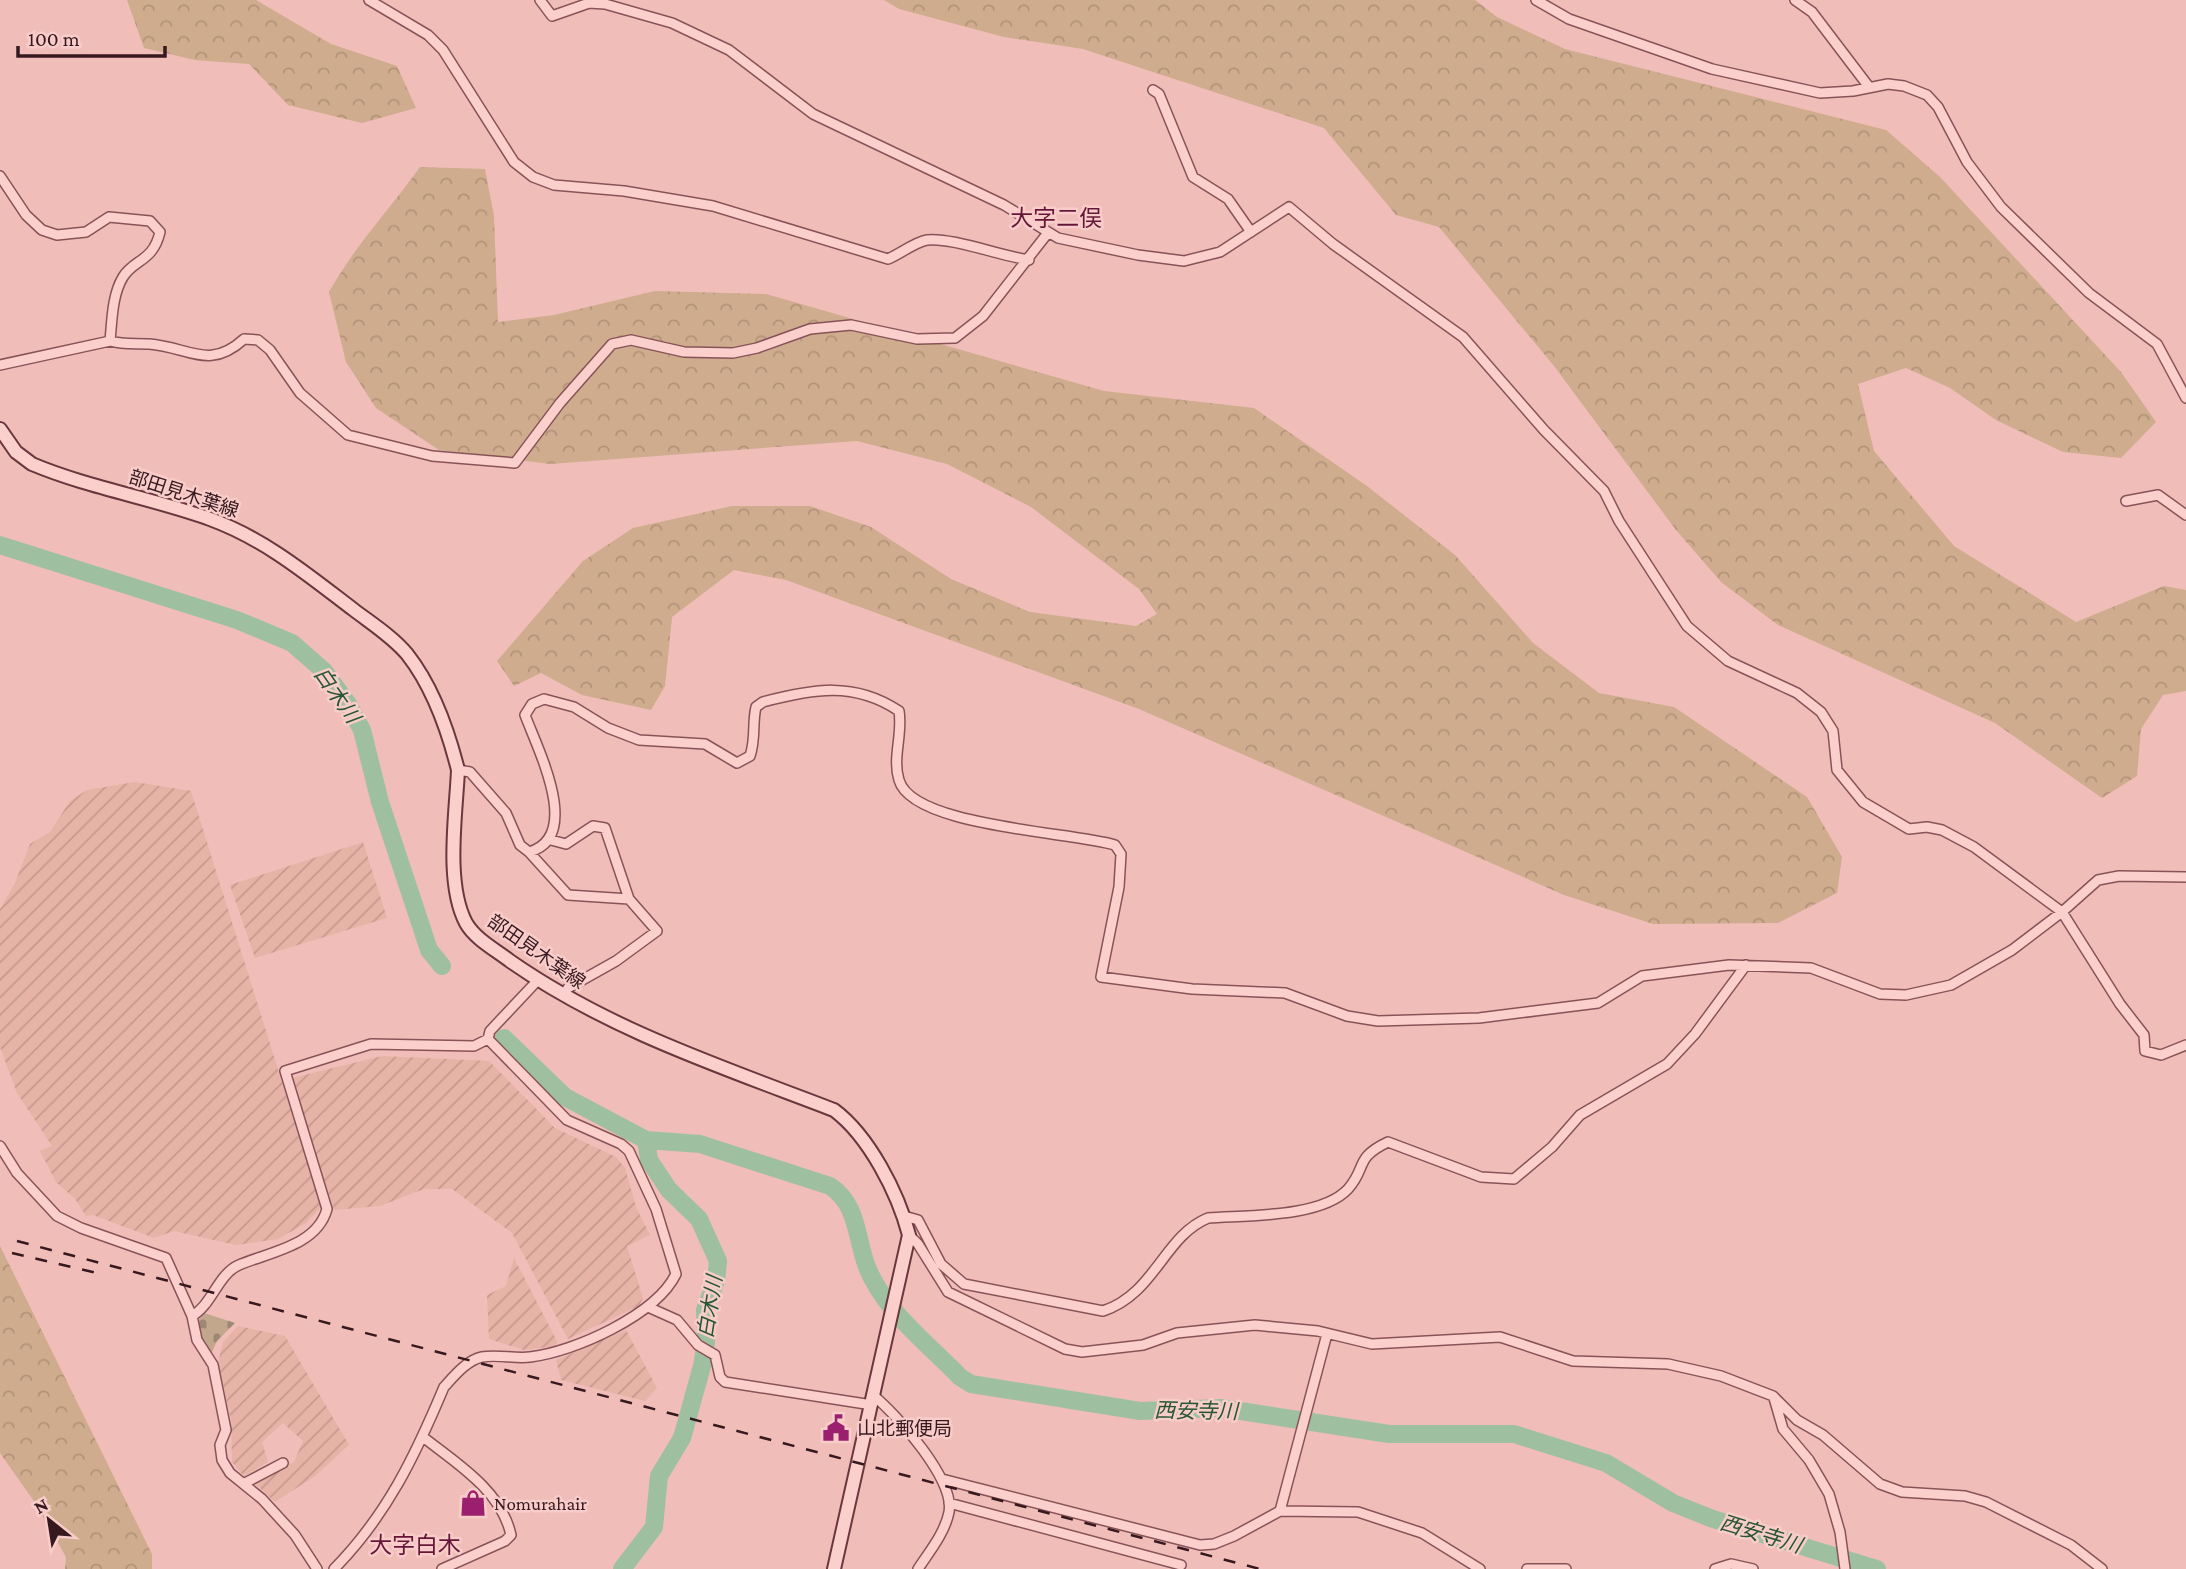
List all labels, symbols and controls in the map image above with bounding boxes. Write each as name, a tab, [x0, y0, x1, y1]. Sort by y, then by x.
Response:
scale bar	[18, 14, 164, 58]
text: 100 m	[28, 27, 80, 51]
district label: 大字二俣	[1010, 205, 1102, 231]
street label: 部田見木葉線	[126, 466, 241, 521]
water label: 白木川	[309, 662, 366, 729]
street label: 部田見木葉線	[484, 910, 589, 993]
water label: 白木川	[693, 1272, 727, 1340]
water label: 西安寺川	[1154, 1398, 1240, 1424]
public building icon: 山北郵便局	[821, 1413, 851, 1443]
place label: 山北郵便局	[857, 1418, 952, 1439]
north arrow	[14, 1485, 84, 1555]
shop icon: Nomurahair	[458, 1488, 488, 1518]
text: N	[30, 1493, 52, 1518]
place label: Nomurahair	[494, 1493, 587, 1514]
water label: 西安寺川	[1717, 1510, 1807, 1558]
district label: 大字白木	[369, 1532, 461, 1558]

